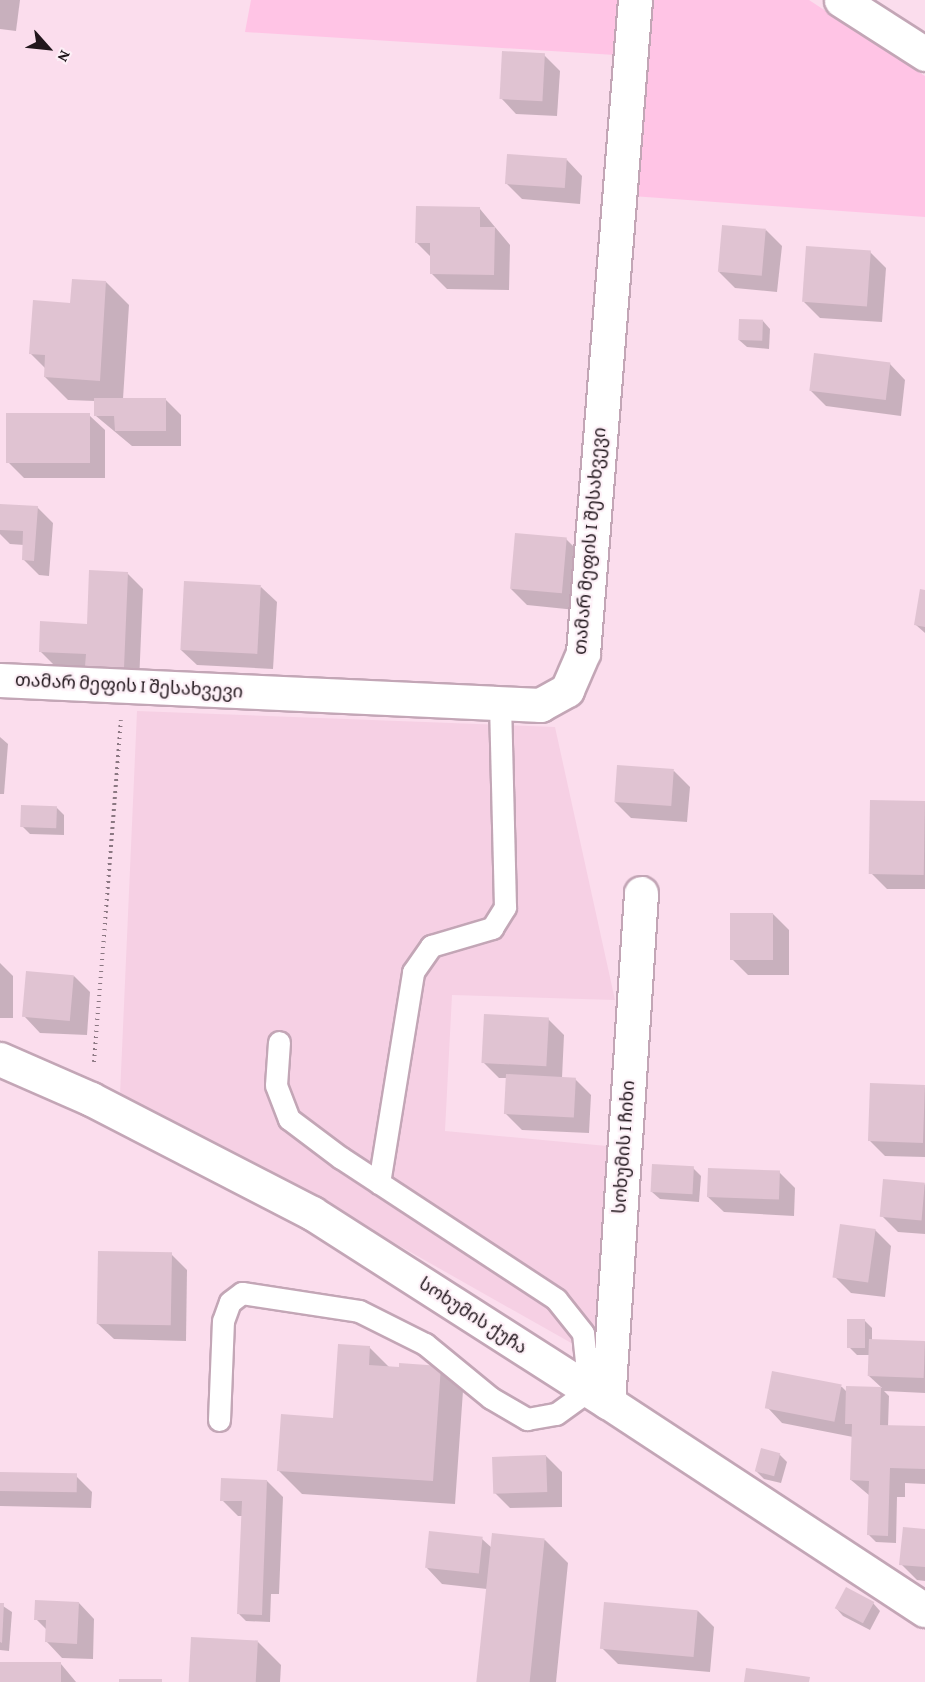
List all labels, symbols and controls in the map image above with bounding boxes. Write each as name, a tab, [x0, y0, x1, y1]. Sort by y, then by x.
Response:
north arrow	[18, 18, 78, 78]
text: N	[54, 48, 75, 65]
street label: თამარ მეფის I შესახვევი	[569, 426, 611, 656]
street label: თამარ მეფის I შესახვევი	[14, 669, 244, 703]
street label: სოხუმის I ჩიხი	[609, 1080, 639, 1214]
street label: სოხუმის ქუჩა	[415, 1273, 531, 1359]

